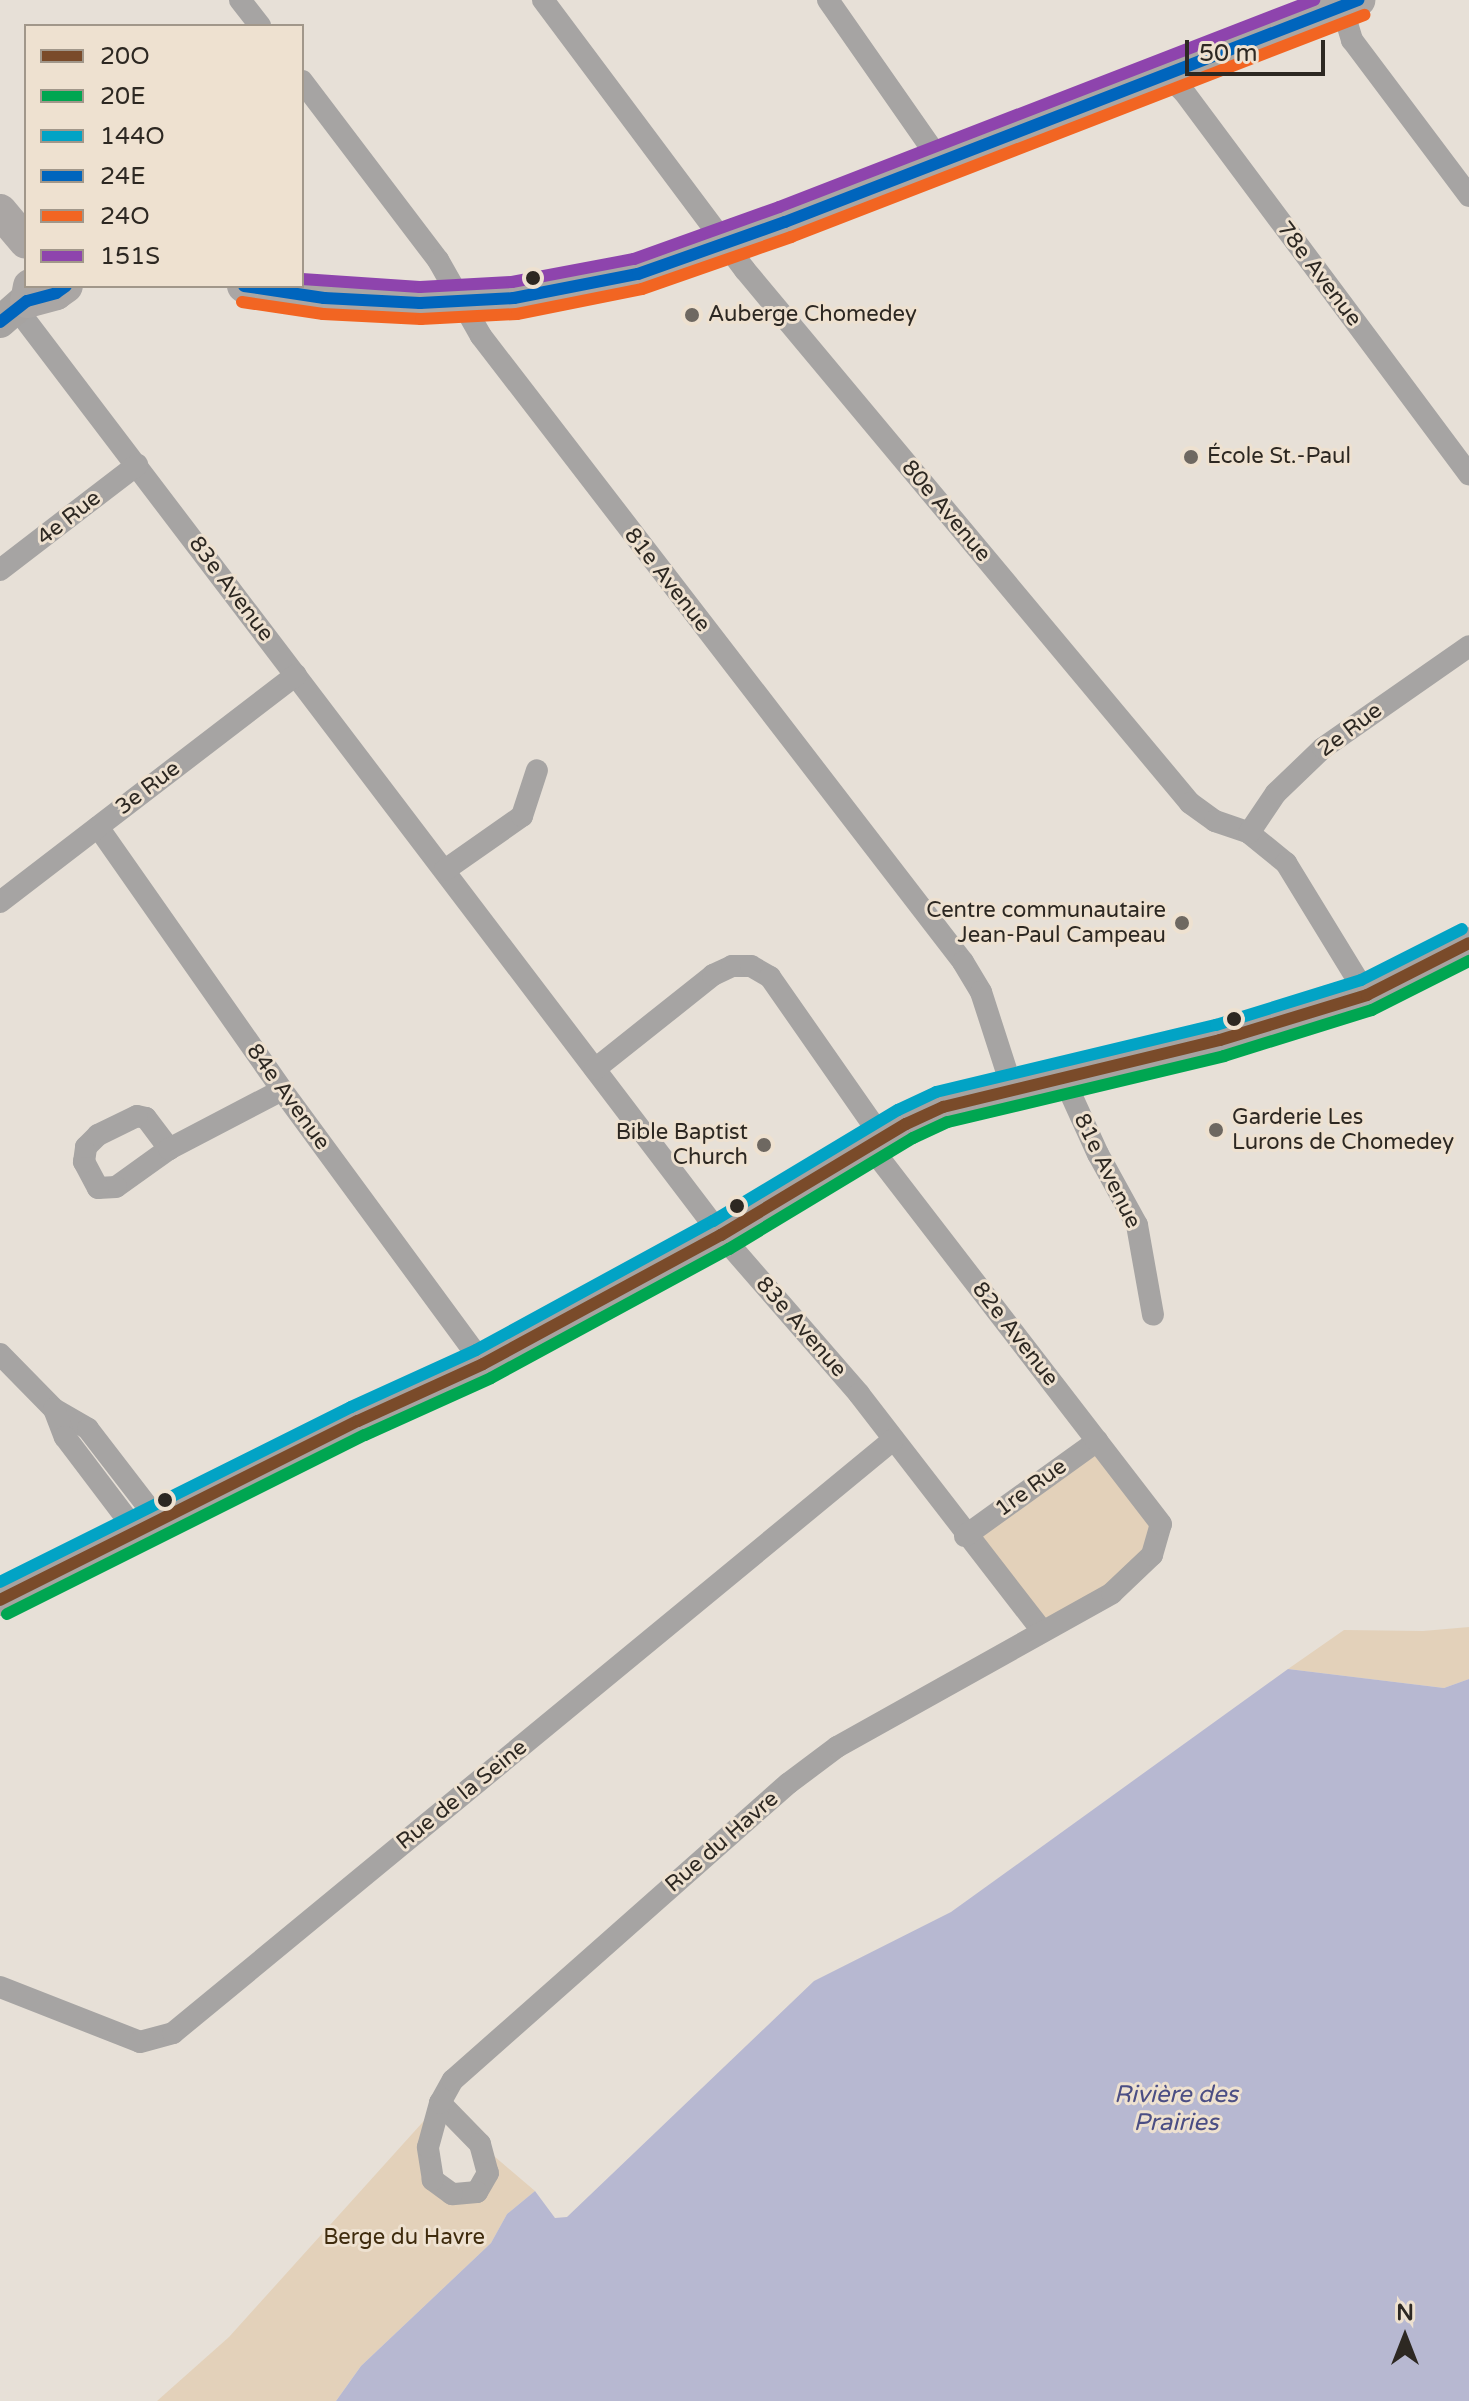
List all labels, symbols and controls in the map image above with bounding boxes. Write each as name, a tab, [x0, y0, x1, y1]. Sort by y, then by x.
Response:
legend	[24, 24, 304, 288]
scale bar	[1189, 24, 1329, 74]
text: 50 m	[1199, 39, 1257, 68]
text: 20O	[100, 42, 150, 71]
text: 20E	[100, 82, 145, 111]
text: 144O	[100, 122, 165, 151]
text: 24E	[100, 162, 145, 191]
text: 24O	[100, 202, 150, 231]
street label: 78e Avenue	[1271, 216, 1367, 332]
text: 151S	[100, 242, 160, 271]
unlabelled marker	[525, 270, 541, 286]
place label: Auberge Chomedey	[708, 302, 917, 328]
marker: Auberge Chomedey	[683, 306, 701, 324]
place label: École St.-Paul	[1207, 444, 1351, 470]
marker: École St.-Paul	[1182, 448, 1200, 466]
street label: 80e Avenue	[896, 455, 996, 567]
street label: 4e Rue	[32, 485, 106, 551]
street label: 81e Avenue	[618, 523, 716, 637]
street label: 83e Avenue	[183, 531, 279, 647]
street label: 2e Rue	[1313, 697, 1387, 763]
street label: 3e Rue	[111, 755, 185, 821]
place label: Centre communautaire Jean-Paul Campeau	[926, 897, 1166, 948]
marker: Centre communautaire Jean-Paul Campeau	[1173, 914, 1191, 932]
unlabelled marker	[1226, 1011, 1242, 1027]
street label: 84e Avenue	[241, 1039, 335, 1155]
place label: Garderie Les Lurons de Chomedey	[1232, 1104, 1454, 1156]
street label: 81e Avenue	[1068, 1109, 1146, 1233]
place label: Bible Baptist Church	[616, 1119, 748, 1170]
marker: Garderie Les Lurons de Chomedey	[1207, 1121, 1225, 1139]
marker: Bible Baptist Church	[755, 1136, 773, 1154]
unlabelled marker	[729, 1198, 745, 1214]
street label: 83e Avenue	[750, 1271, 852, 1383]
street label: 82e Avenue	[966, 1277, 1064, 1391]
street label: 1re Rue	[990, 1453, 1072, 1523]
unlabelled marker	[157, 1492, 173, 1508]
street label: Rue de la Seine	[391, 1734, 533, 1856]
street label: Rue du Havre	[660, 1786, 784, 1898]
water label: Rivière des Prairies	[1114, 2081, 1238, 2137]
park label: Berge du Havre	[323, 2225, 485, 2251]
north arrow	[1365, 2297, 1445, 2377]
text: N	[1396, 2300, 1414, 2326]

